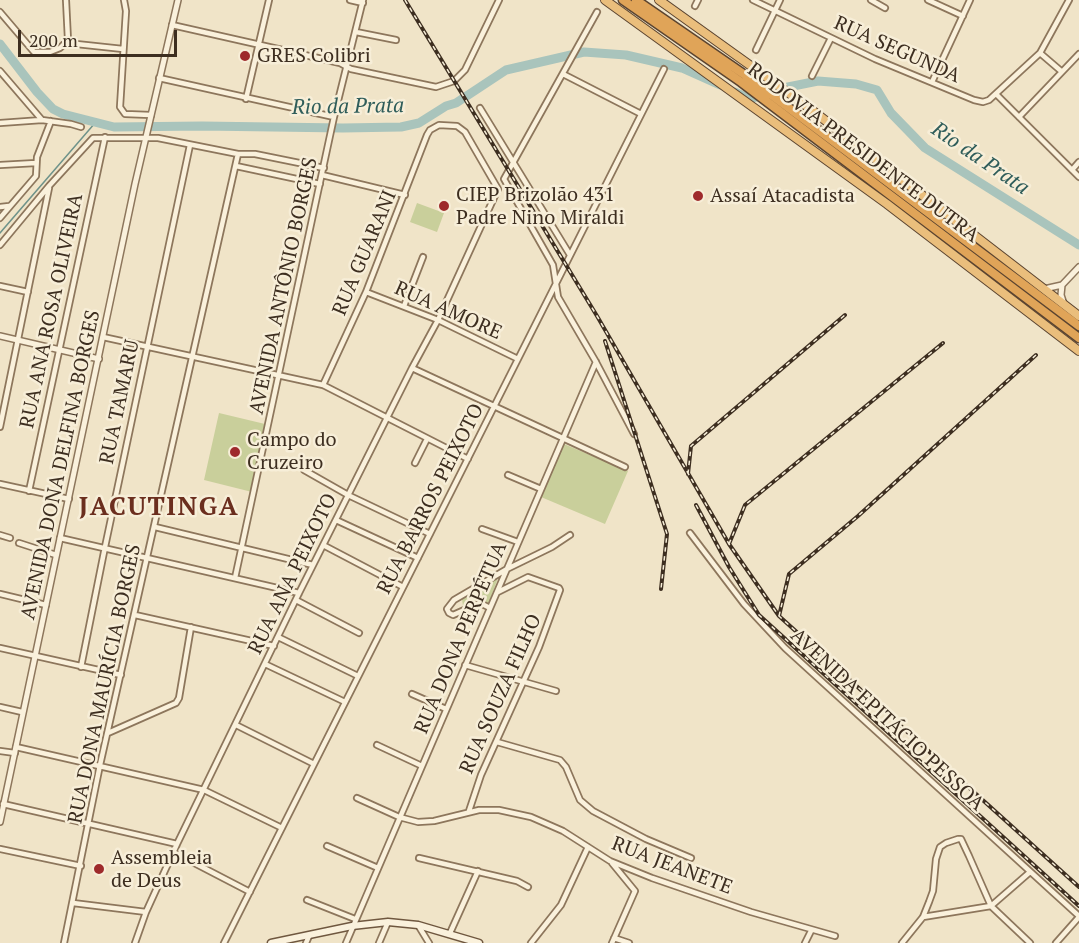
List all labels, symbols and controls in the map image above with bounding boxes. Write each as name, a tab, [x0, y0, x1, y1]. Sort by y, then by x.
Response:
street label: RUA SEGUNDA	[830, 11, 964, 89]
scale bar	[21, 18, 180, 56]
text: 200 m	[29, 28, 78, 52]
place label: GRES Colibri	[257, 44, 371, 68]
marker: GRES Colibri	[238, 49, 252, 63]
street label: RODOVIA PRESIDENTE DUTRA	[742, 58, 984, 248]
water label: Rio da Prata	[292, 93, 404, 121]
water label: Rio da Prata	[926, 117, 1034, 201]
street label: AVENIDA ANTÔNIO BORGES	[245, 155, 323, 417]
place label: CIEP Brizolão 431 Padre Nino Miraldi	[456, 183, 624, 230]
place label: Assaí Atacadista	[710, 184, 855, 208]
street label: RUA GUARANI	[328, 187, 402, 319]
marker: Assaí Atacadista	[691, 189, 705, 203]
street label: RUA ANA ROSA OLIVEIRA	[15, 191, 89, 431]
marker: CIEP Brizolão 431 Padre Nino Miraldi	[437, 199, 451, 213]
street label: RUA AMORE	[391, 277, 505, 345]
street label: AVENIDA DONA DELFINA BORGES	[16, 308, 106, 622]
street label: RUA TAMARU	[95, 338, 145, 466]
street label: RUA BARROS PEIXOTO	[373, 400, 489, 598]
place label: Campo do Cruzeiro	[247, 428, 337, 475]
marker: Campo do Cruzeiro	[228, 445, 242, 459]
street label: RUA ANA PEIXOTO	[244, 490, 342, 658]
district label: JACUTINGA	[79, 492, 239, 524]
street label: RUA DONA PERPÉTUA	[410, 538, 512, 738]
street label: RUA DONA MAURÍCIA BORGES	[64, 542, 146, 826]
street label: RUA SOUZA FILHO	[455, 610, 547, 778]
street label: AVENIDA EPITÁCIO PESSOA	[785, 624, 989, 816]
street label: RUA JEANETE	[608, 832, 736, 900]
place label: Assembleia de Deus	[111, 846, 212, 893]
marker: Assembleia de Deus	[92, 862, 106, 876]

